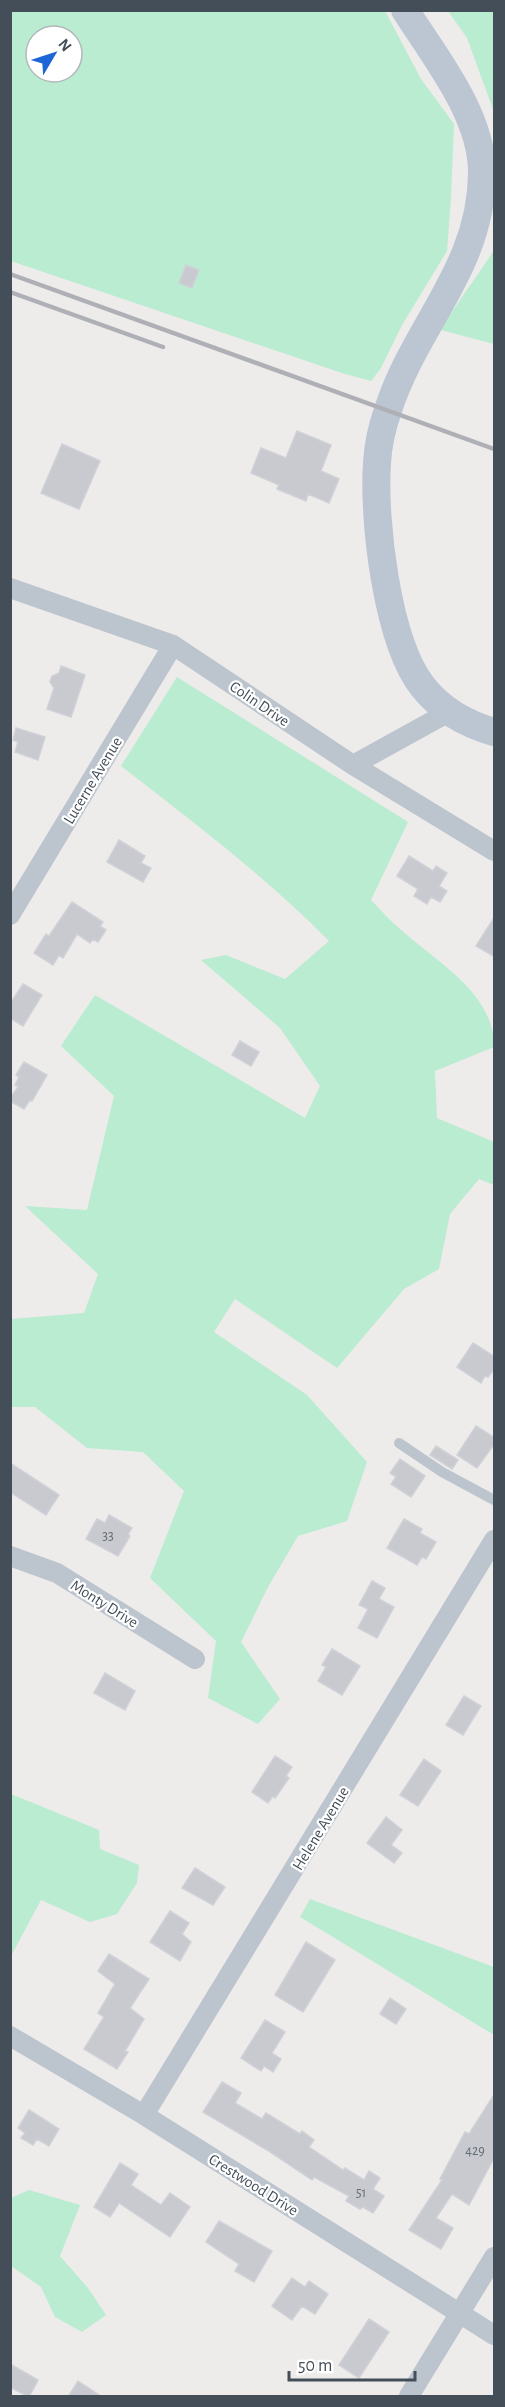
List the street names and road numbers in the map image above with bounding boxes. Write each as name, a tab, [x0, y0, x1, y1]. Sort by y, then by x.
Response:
street label: Colin Drive	[227, 678, 292, 729]
street label: Lucerne Avenue	[61, 734, 125, 827]
street label: Monty Drive	[67, 1577, 141, 1632]
street label: Helene Avenue	[290, 1784, 352, 1873]
street label: Crestwood Drive	[206, 2151, 301, 2219]

